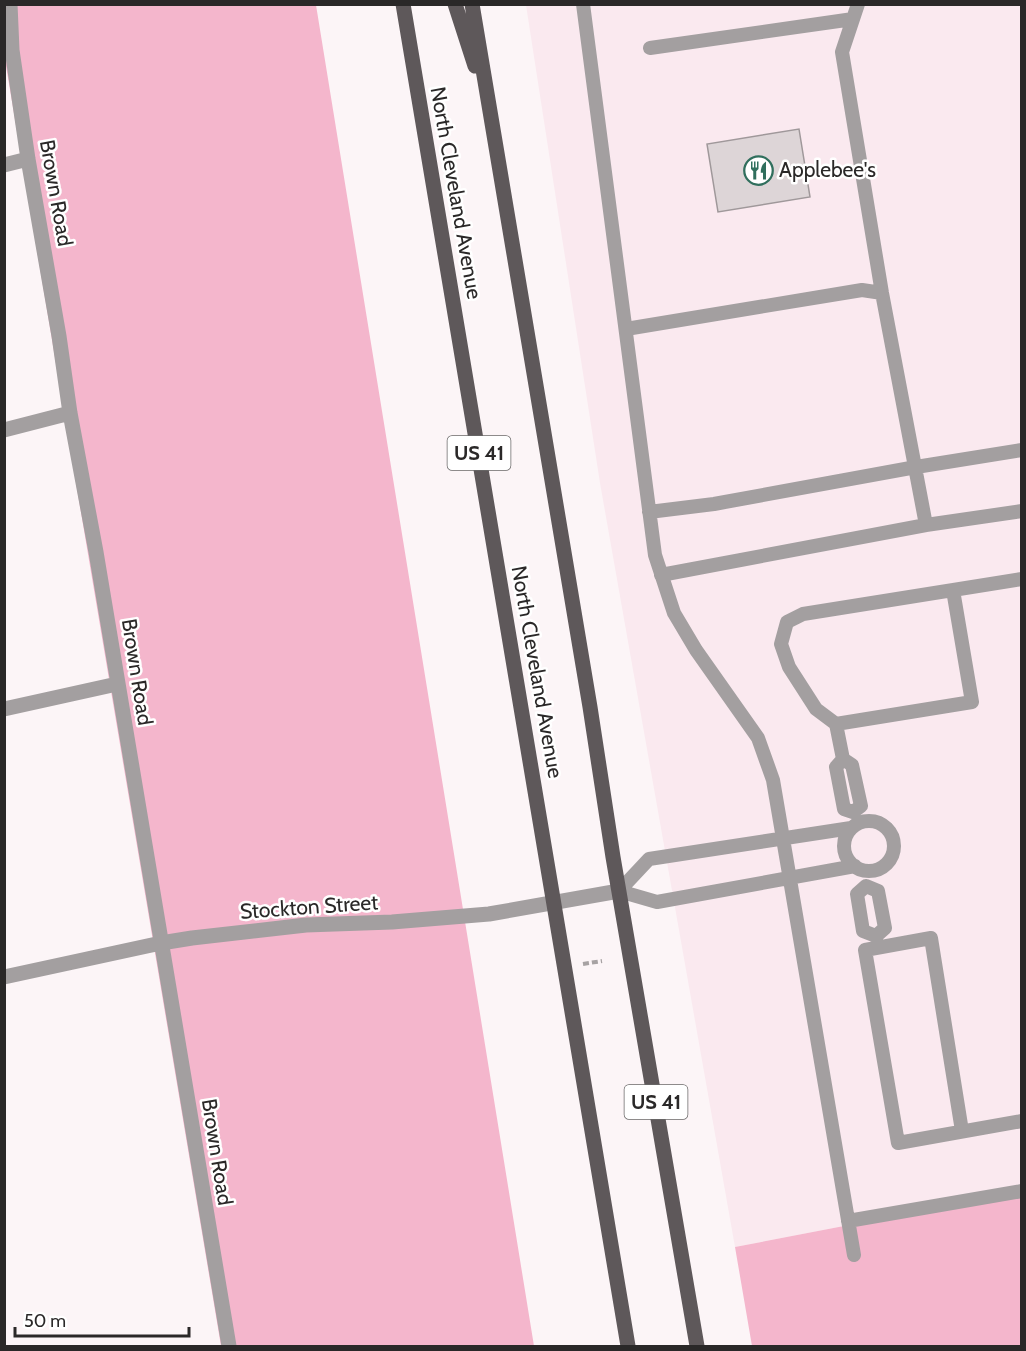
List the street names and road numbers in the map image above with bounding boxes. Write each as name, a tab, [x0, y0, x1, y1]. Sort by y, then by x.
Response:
street label: North Cleveland Avenue	[426, 85, 488, 301]
street label: Brown Road	[35, 138, 78, 248]
road number: US 41	[448, 436, 510, 470]
street label: North Cleveland Avenue	[507, 564, 569, 780]
street label: Brown Road	[117, 617, 158, 727]
street label: Stockton Street	[239, 889, 379, 924]
road number: US 41	[624, 1085, 688, 1119]
street label: Brown Road	[197, 1097, 238, 1207]

